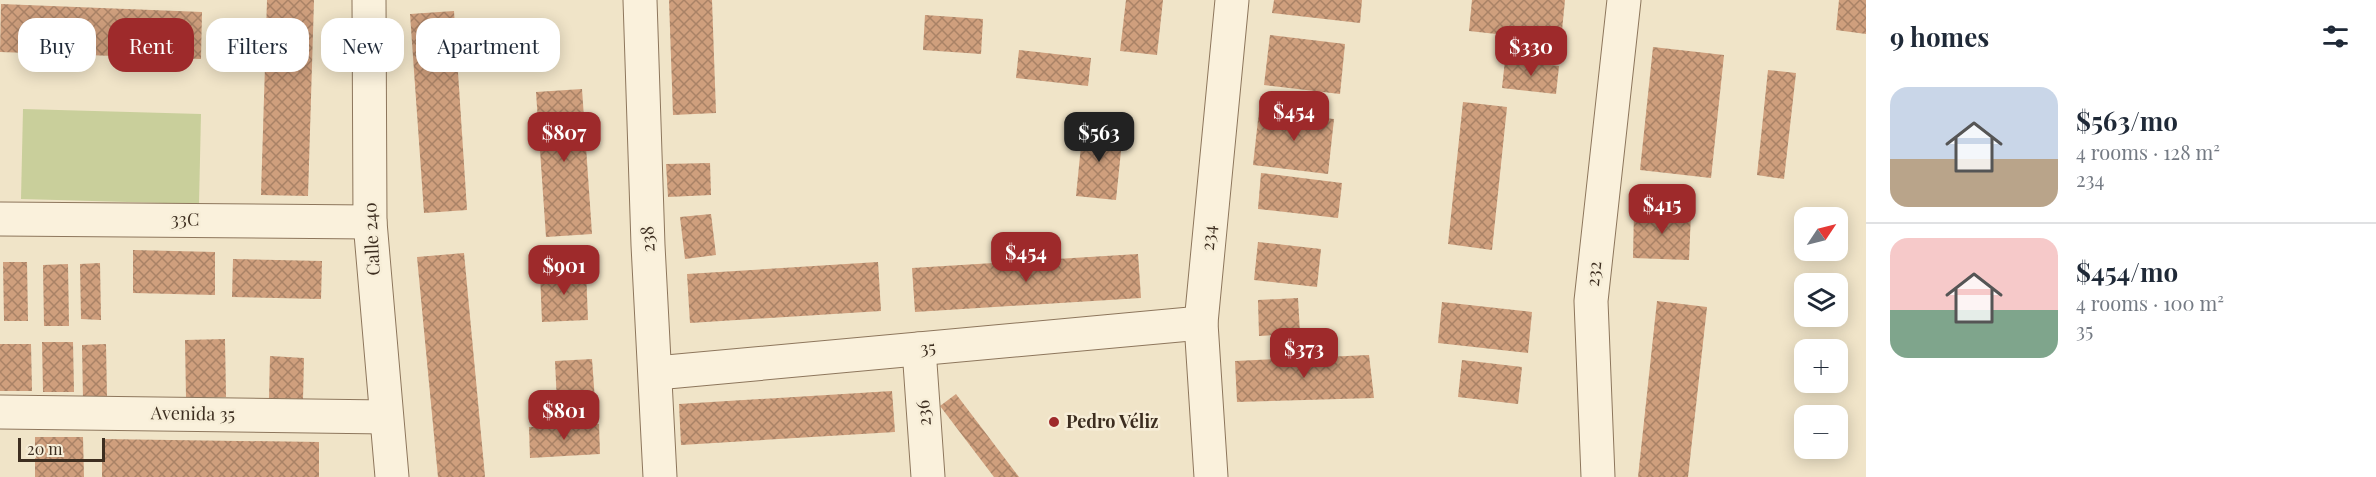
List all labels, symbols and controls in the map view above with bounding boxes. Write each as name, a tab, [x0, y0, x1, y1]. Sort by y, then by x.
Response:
chip: Buy	[18, 18, 96, 72]
chip: Rent	[108, 18, 194, 72]
chip: Filters	[206, 18, 309, 72]
chip: New	[321, 18, 404, 72]
chip: Apartment	[416, 18, 560, 72]
text: 9 homes	[1890, 19, 1989, 54]
icon: filters	[2319, 20, 2352, 53]
pin: $330	[1495, 26, 1567, 77]
text: $330	[1509, 32, 1553, 59]
pin: $454	[1258, 91, 1330, 142]
text: $454	[1273, 97, 1315, 124]
text: $563/mo	[2076, 103, 2178, 138]
icon: home	[1938, 111, 2010, 183]
pin: $807	[528, 112, 600, 163]
pin: $563	[1063, 112, 1135, 163]
text: $807	[542, 118, 586, 145]
text: $563	[1078, 118, 1120, 145]
text: 4 rooms · 128 m²	[2076, 138, 2220, 165]
text: 234	[2076, 165, 2104, 192]
pin: $415	[1626, 184, 1698, 235]
text: $415	[1643, 190, 1681, 217]
street label: Calle 240	[357, 202, 385, 276]
street label: 33C	[171, 207, 199, 231]
north arrow	[1794, 207, 1848, 261]
map controls	[1794, 207, 1848, 459]
street label: 234	[1195, 224, 1221, 252]
street label: 238	[634, 225, 660, 253]
pin: $454	[990, 232, 1062, 283]
text: $454	[1005, 238, 1047, 265]
pin: $901	[528, 245, 600, 296]
text: $901	[542, 251, 586, 278]
text: $454/mo	[2076, 254, 2178, 289]
street label: 232	[1580, 260, 1606, 288]
icon: home	[1938, 262, 2010, 334]
button: layers	[1794, 273, 1848, 327]
text: 4 rooms · 100 m²	[2076, 289, 2224, 316]
text: 35	[2076, 316, 2093, 343]
pin: $373	[1268, 328, 1340, 379]
street label: 35	[919, 334, 937, 360]
text: $373	[1284, 334, 1324, 361]
button: +	[1794, 339, 1848, 393]
pin: $801	[528, 390, 600, 441]
text: $801	[542, 396, 586, 423]
street label: 236	[910, 399, 936, 427]
street label: Avenida 35	[150, 400, 235, 426]
button: −	[1794, 405, 1848, 459]
place label: Pedro Véliz	[1066, 409, 1159, 433]
marker: Pedro Véliz	[1047, 415, 1061, 429]
scale bar	[18, 435, 105, 462]
text: 20 m	[27, 438, 62, 459]

